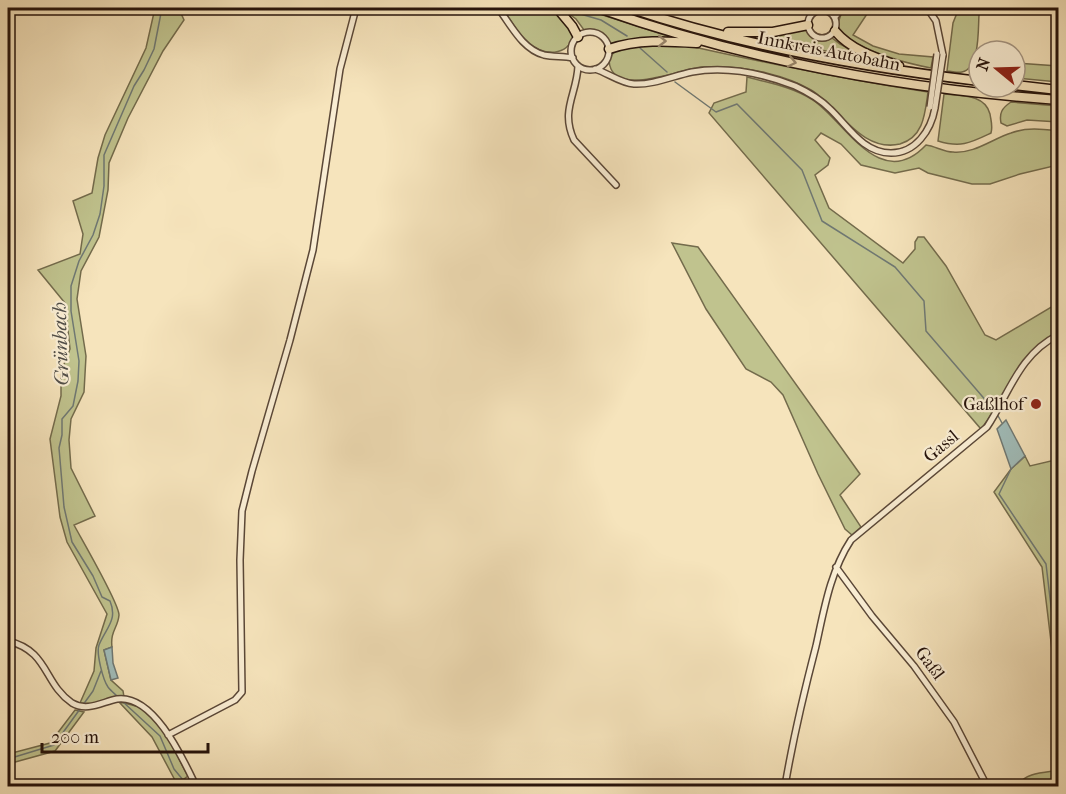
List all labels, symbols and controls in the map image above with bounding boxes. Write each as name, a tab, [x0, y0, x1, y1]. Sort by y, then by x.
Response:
street label: Innkreis Autobahn	[756, 27, 903, 76]
one-way arrow	[657, 35, 666, 47]
north arrow	[967, 39, 1027, 99]
one-way arrow	[787, 55, 797, 68]
text: N	[972, 55, 995, 73]
water label: Grünbach	[48, 302, 73, 386]
place label: Gaßlhof	[963, 394, 1028, 415]
marker: Gaßlhof	[1029, 397, 1043, 411]
street label: Gassl	[920, 426, 963, 467]
street label: Gaßl	[910, 643, 949, 684]
scale bar	[42, 716, 208, 754]
text: 200 m	[51, 727, 99, 748]

